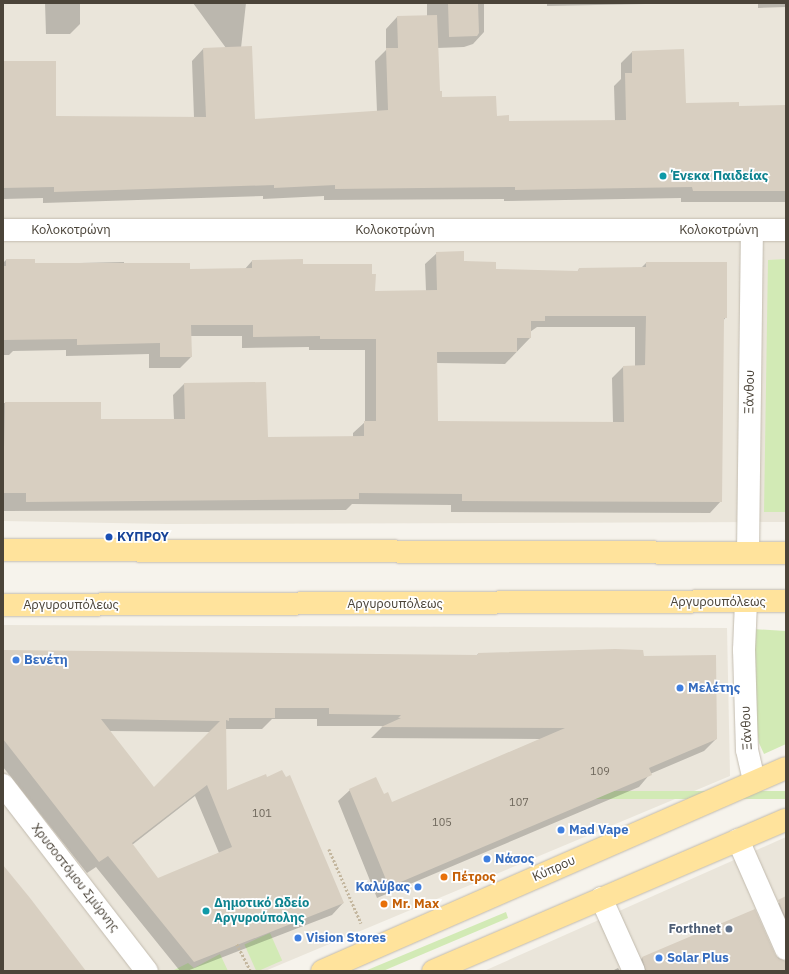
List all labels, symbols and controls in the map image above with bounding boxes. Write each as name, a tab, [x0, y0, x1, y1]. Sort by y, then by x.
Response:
place label: Ένεκα Παιδείας	[671, 168, 768, 184]
marker: Ένεκα Παιδείας	[658, 171, 668, 181]
street label: Κολοκοτρώνη	[31, 222, 111, 238]
street label: Κολοκοτρώνη	[355, 222, 435, 238]
street label: Κολοκοτρώνη	[679, 222, 759, 238]
street label: Ξάνθου	[742, 370, 758, 414]
place label: ΚΥΠΡΟΥ	[117, 529, 169, 545]
marker: ΚΥΠΡΟΥ	[104, 532, 114, 542]
street label: Αργυρουπόλεως	[670, 594, 766, 610]
street label: Αργυρουπόλεως	[347, 596, 443, 612]
street label: Αργυρουπόλεως	[23, 597, 119, 613]
place label: Βενέτη	[24, 652, 68, 668]
marker: Βενέτη	[11, 655, 21, 665]
place label: Μελέτης	[688, 680, 740, 696]
marker: Μελέτης	[675, 683, 685, 693]
street label: Ξάνθου	[738, 705, 756, 751]
house number: 109	[590, 764, 610, 778]
house number: 107	[509, 795, 529, 809]
house number: 101	[252, 806, 272, 820]
house number: 105	[432, 815, 452, 829]
street label: Χρυσοστόμου Σμύρνης	[28, 821, 122, 935]
place label: Mad Vape	[569, 822, 629, 838]
marker: Mad Vape	[556, 825, 566, 835]
place label: Νάσος	[495, 851, 534, 867]
street label: Κύπρου	[530, 853, 578, 885]
marker: Νάσος	[482, 854, 492, 864]
place label: Πέτρος	[452, 869, 496, 885]
marker: Πέτρος	[439, 872, 449, 882]
place label: Καλύβας	[355, 879, 410, 895]
marker: Καλύβας	[413, 882, 423, 892]
place label: Δημοτικό Ωδείο Αργυρούπολης	[214, 896, 309, 927]
place label: Mr. Max	[392, 896, 439, 912]
marker: Mr. Max	[379, 899, 389, 909]
marker: Δημοτικό Ωδείο Αργυρούπολης	[201, 906, 211, 916]
place label: Forthnet	[668, 921, 721, 937]
marker: Forthnet	[724, 924, 734, 934]
place label: Vision Stores	[306, 930, 386, 946]
marker: Vision Stores	[293, 933, 303, 943]
place label: Solar Plus	[667, 950, 729, 966]
marker: Solar Plus	[654, 953, 664, 963]

